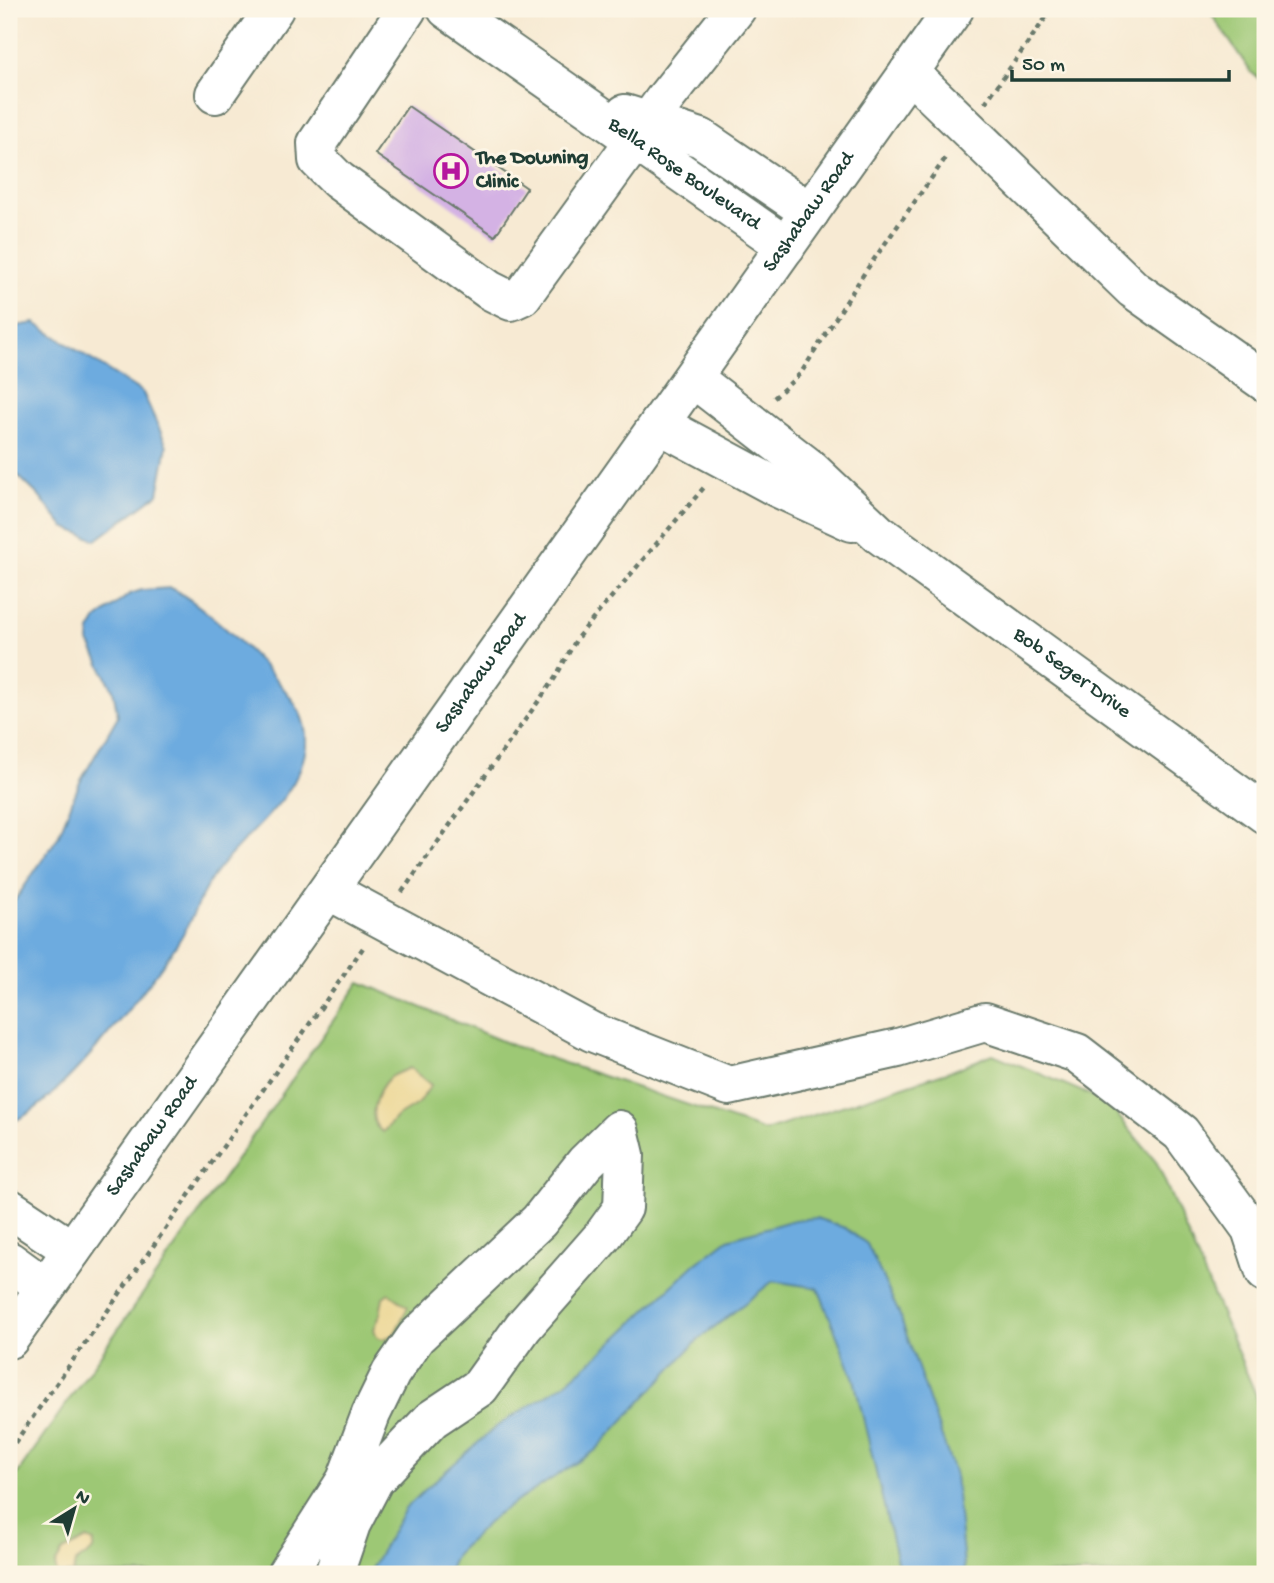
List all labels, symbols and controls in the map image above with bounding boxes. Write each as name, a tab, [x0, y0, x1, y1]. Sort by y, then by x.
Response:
scale bar	[1012, 38, 1228, 82]
text: 50 m	[1022, 54, 1065, 79]
street label: Bella Rose Boulevard	[602, 112, 766, 238]
street label: Sashabaw Road	[758, 146, 862, 278]
place label: The Downing Clinic	[474, 147, 589, 196]
hospital icon: The Downing Clinic	[432, 152, 470, 190]
street label: Sashabaw Road	[430, 607, 534, 739]
street label: Bob Seger Drive	[1007, 622, 1136, 725]
street label: Sashabaw Road	[101, 1070, 205, 1202]
north arrow	[38, 1474, 108, 1544]
text: N	[70, 1485, 94, 1511]

